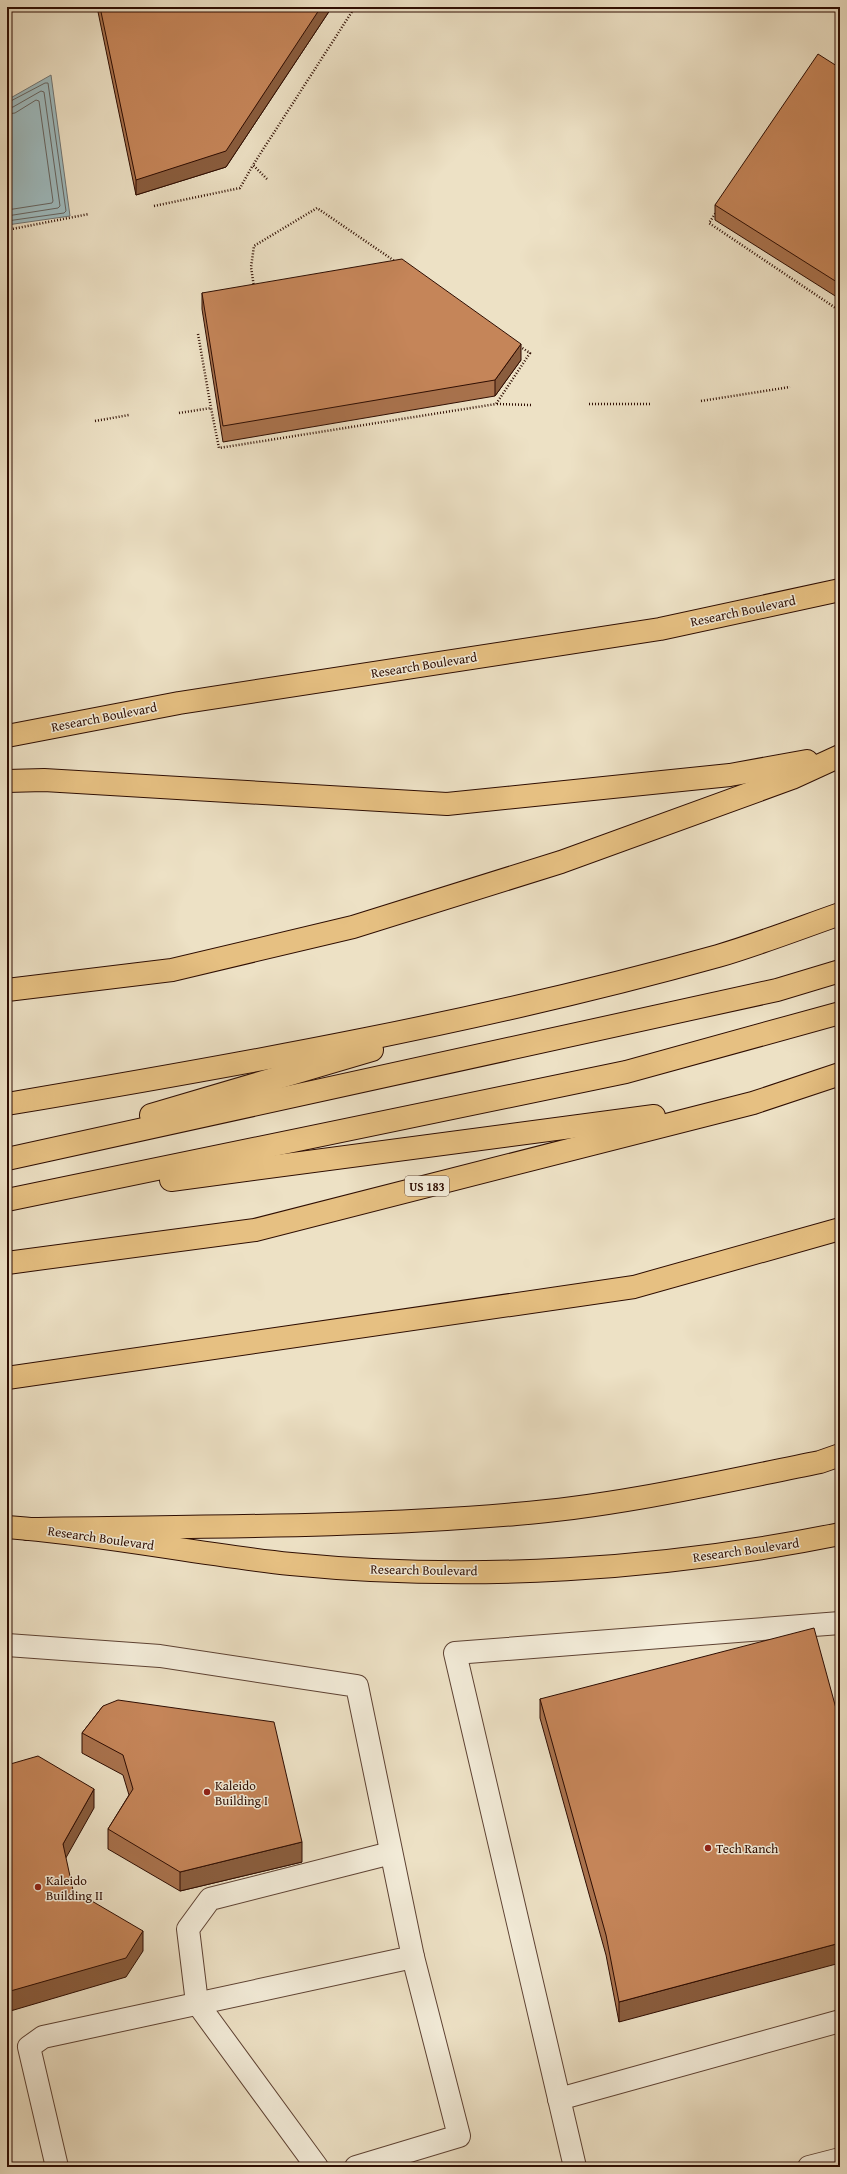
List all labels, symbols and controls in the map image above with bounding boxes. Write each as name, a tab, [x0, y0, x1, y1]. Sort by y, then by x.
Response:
street label: Research Boulevard	[689, 591, 797, 631]
street label: Research Boulevard	[370, 647, 478, 683]
street label: Research Boulevard	[50, 697, 158, 737]
road number: US 183	[405, 1176, 449, 1196]
street label: Research Boulevard	[47, 1521, 155, 1555]
street label: Research Boulevard	[692, 1533, 800, 1567]
street label: Research Boulevard	[370, 1560, 478, 1580]
place label: Kaleido Building I	[215, 1776, 268, 1810]
marker: Kaleido Building I	[202, 1787, 212, 1797]
place label: Tech Ranch	[716, 1839, 779, 1858]
marker: Tech Ranch	[703, 1843, 713, 1853]
place label: Kaleido Building II	[46, 1871, 103, 1905]
marker: Kaleido Building II	[33, 1882, 43, 1892]

